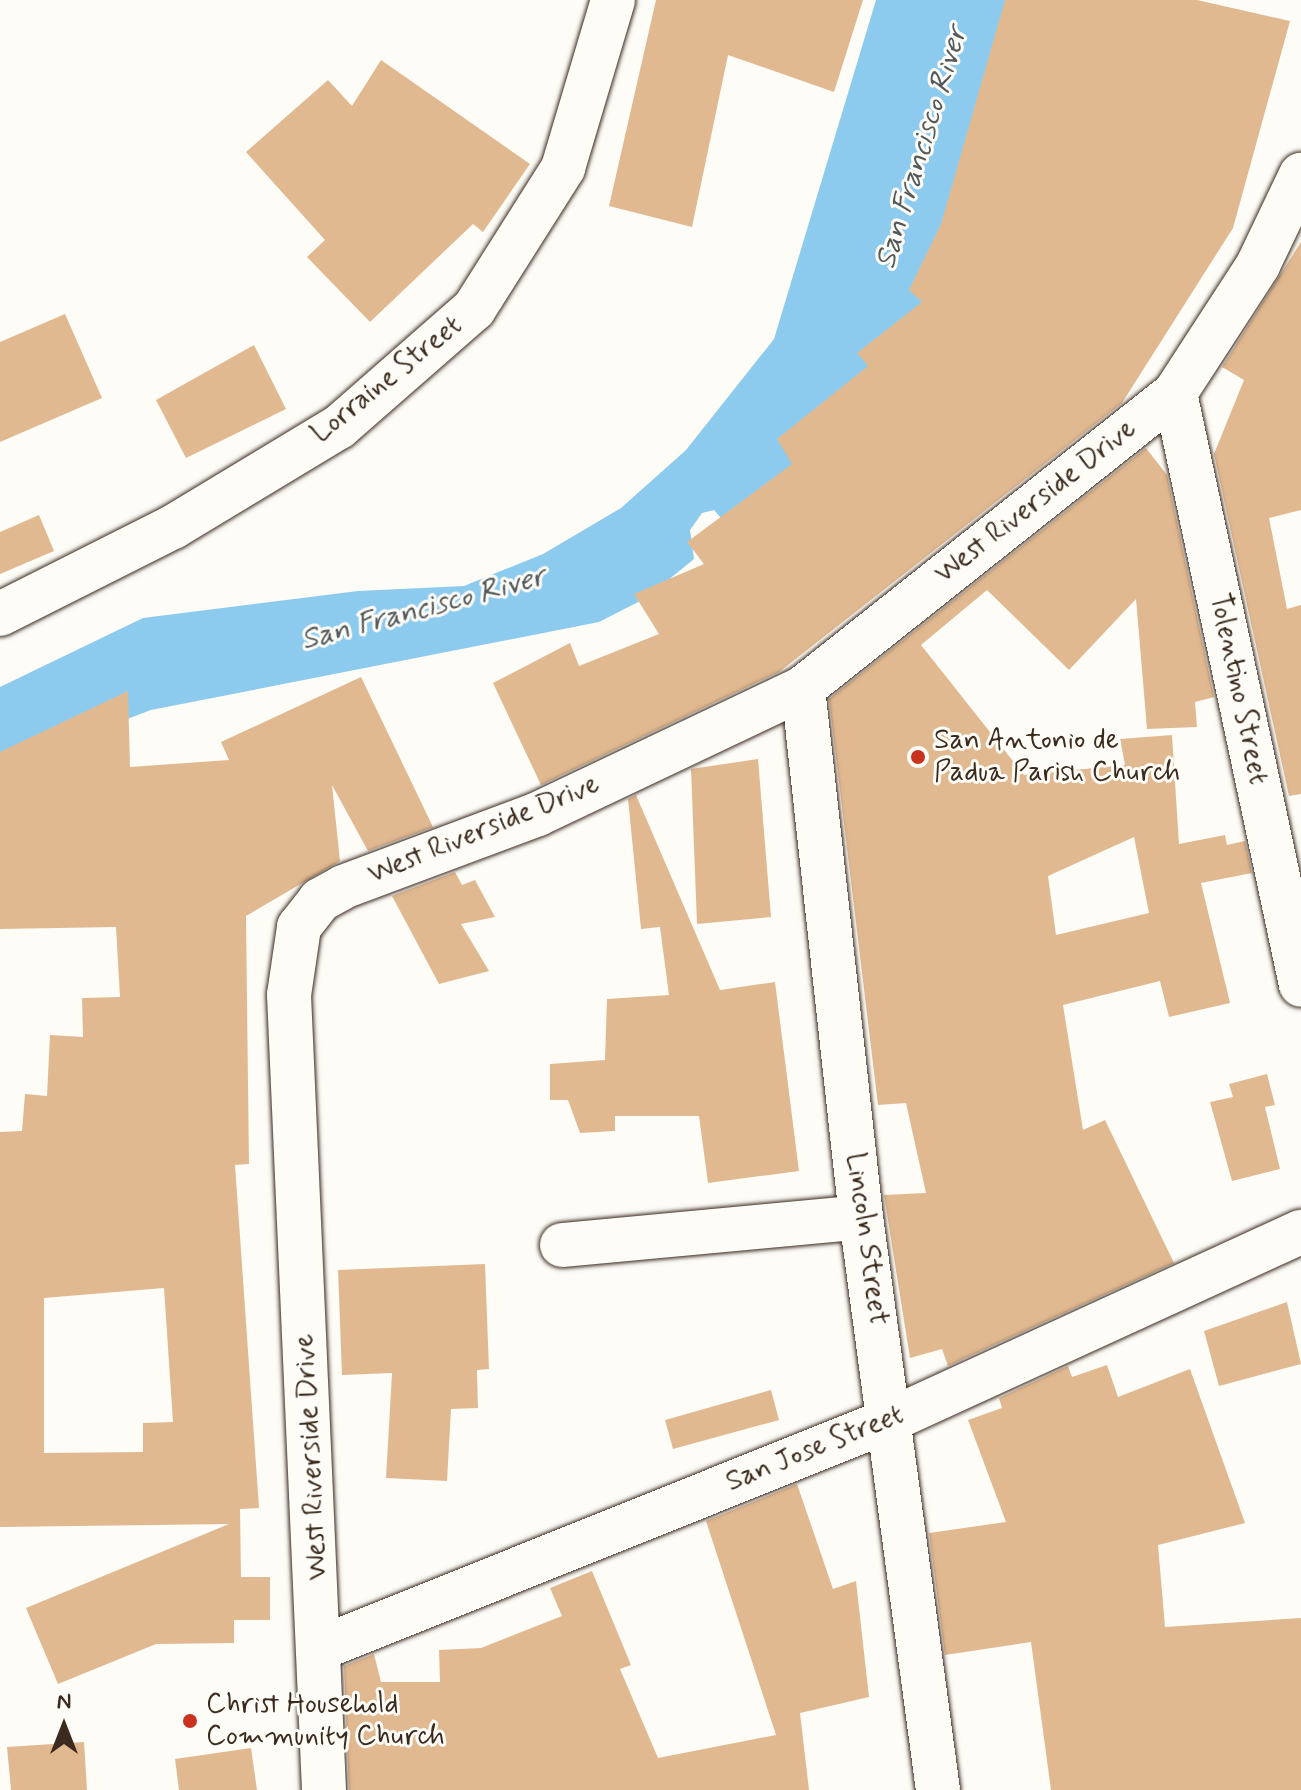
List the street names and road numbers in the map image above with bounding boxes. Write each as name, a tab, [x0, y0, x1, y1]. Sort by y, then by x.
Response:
street label: Lorraine Street	[303, 308, 471, 452]
street label: West Riverside Drive	[930, 414, 1142, 590]
street label: Tolentino Street	[1201, 588, 1275, 790]
street label: West Riverside Drive	[365, 769, 603, 891]
street label: Lincoln Street	[837, 1151, 895, 1327]
street label: West Riverside Drive	[289, 1335, 335, 1579]
street label: San Jose Street	[719, 1397, 911, 1501]

